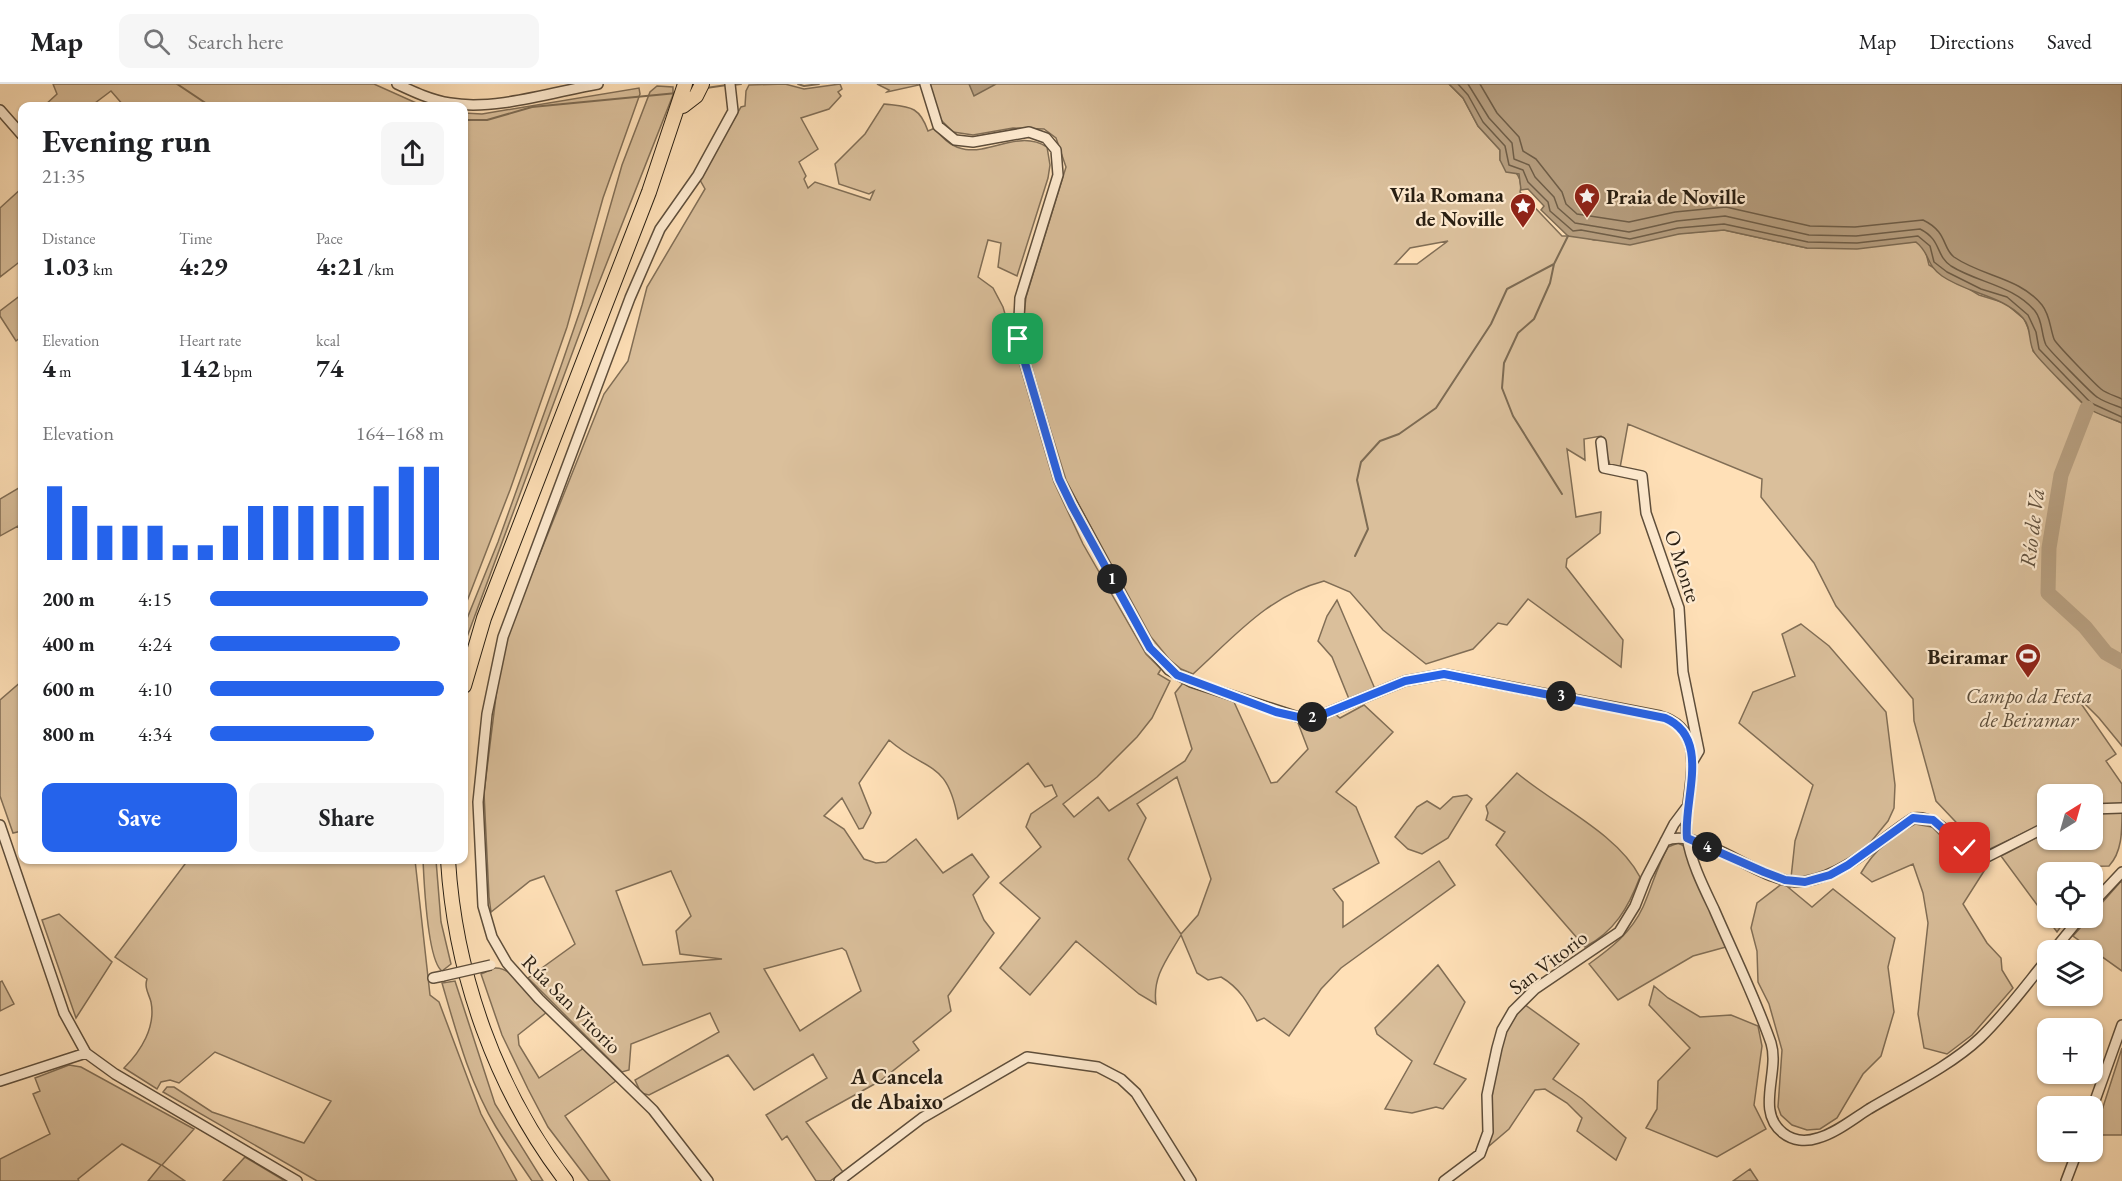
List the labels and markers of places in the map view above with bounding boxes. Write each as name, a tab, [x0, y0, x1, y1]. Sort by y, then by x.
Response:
place label: Vila Romana de Noville	[1390, 181, 1505, 232]
place icon: Praia de Noville	[1572, 181, 1602, 219]
place label: Praia de Noville	[1606, 183, 1746, 210]
place icon: Vila Romana de Noville	[1508, 191, 1538, 229]
pin	[992, 313, 1043, 364]
pin: 1	[1097, 564, 1127, 594]
sports icon: Beiramar	[2013, 641, 2043, 679]
place label: Beiramar	[1927, 643, 2008, 670]
pin: 3	[1546, 681, 1576, 711]
pin: 2	[1297, 702, 1327, 732]
pin	[1939, 822, 1990, 873]
pin: 4	[1692, 832, 1722, 862]

